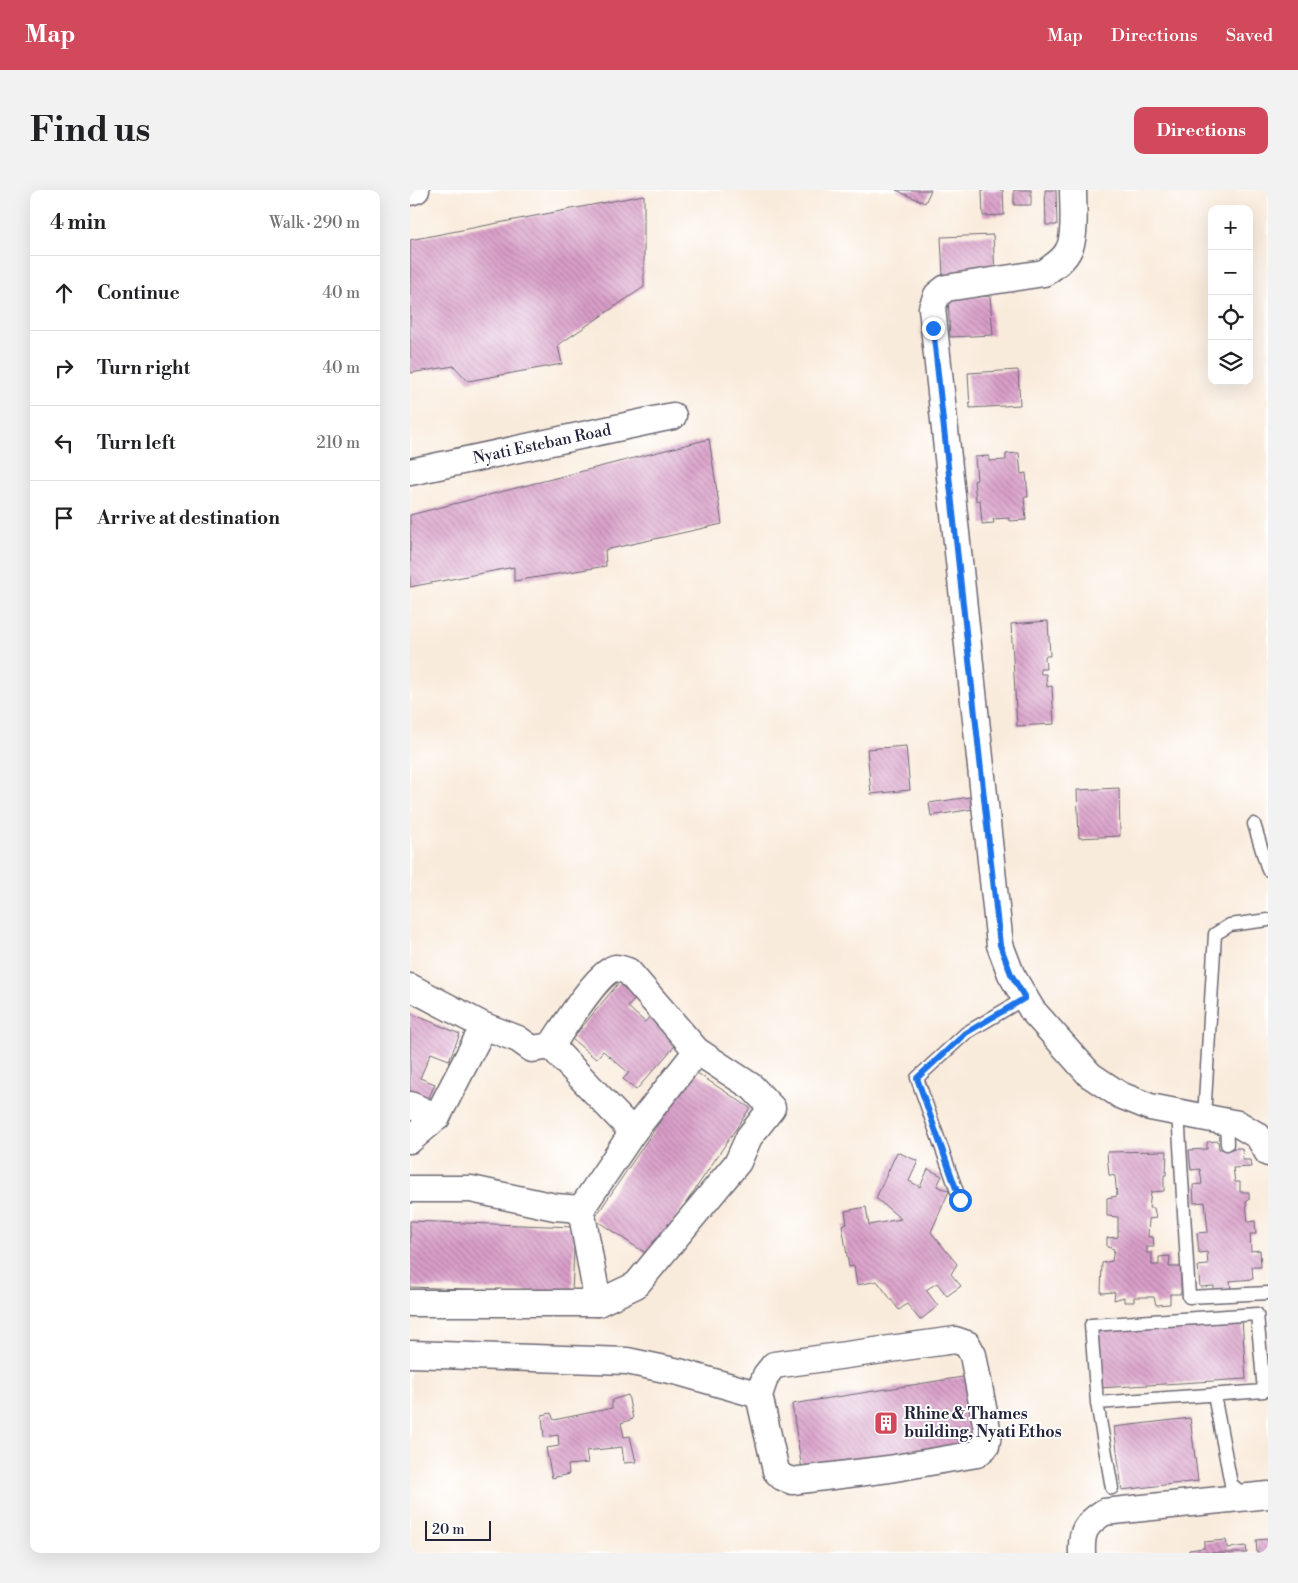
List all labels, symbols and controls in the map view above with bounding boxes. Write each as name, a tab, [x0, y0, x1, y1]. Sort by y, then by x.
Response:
text: Map	[25, 20, 75, 50]
text: Map	[1047, 24, 1083, 47]
text: Directions	[1111, 24, 1198, 47]
text: Saved	[1226, 24, 1273, 47]
button: Directions	[1134, 107, 1268, 154]
text: Find us	[30, 109, 150, 152]
map controls	[1208, 205, 1253, 385]
button: +	[1208, 205, 1253, 250]
text: 4 min	[50, 210, 106, 236]
text: Walk · 290 m	[269, 213, 360, 233]
button: −	[1208, 250, 1253, 295]
icon: ahead	[50, 279, 78, 307]
text: Continue	[97, 281, 180, 305]
text: 40 m	[323, 283, 360, 303]
button: locate	[1208, 295, 1253, 340]
route end	[922, 317, 945, 340]
button: layers	[1208, 340, 1253, 385]
icon: right	[50, 354, 78, 382]
text: Turn right	[97, 356, 190, 380]
text: 40 m	[323, 358, 360, 378]
street label: Nyati Esteban Road	[471, 420, 613, 468]
icon: left	[50, 429, 78, 457]
text: Turn left	[97, 431, 176, 455]
text: 210 m	[316, 433, 360, 453]
icon: arrive	[50, 504, 78, 532]
text: Arrive at destination	[97, 506, 280, 530]
route start	[949, 1189, 972, 1212]
place label: Rhine & Thames building, Nyati Ethos	[904, 1404, 1062, 1442]
building icon: Rhine & Thames building, Nyati Ethos	[873, 1410, 899, 1436]
scale bar	[425, 1518, 491, 1541]
text: 20 m	[432, 1521, 464, 1539]

